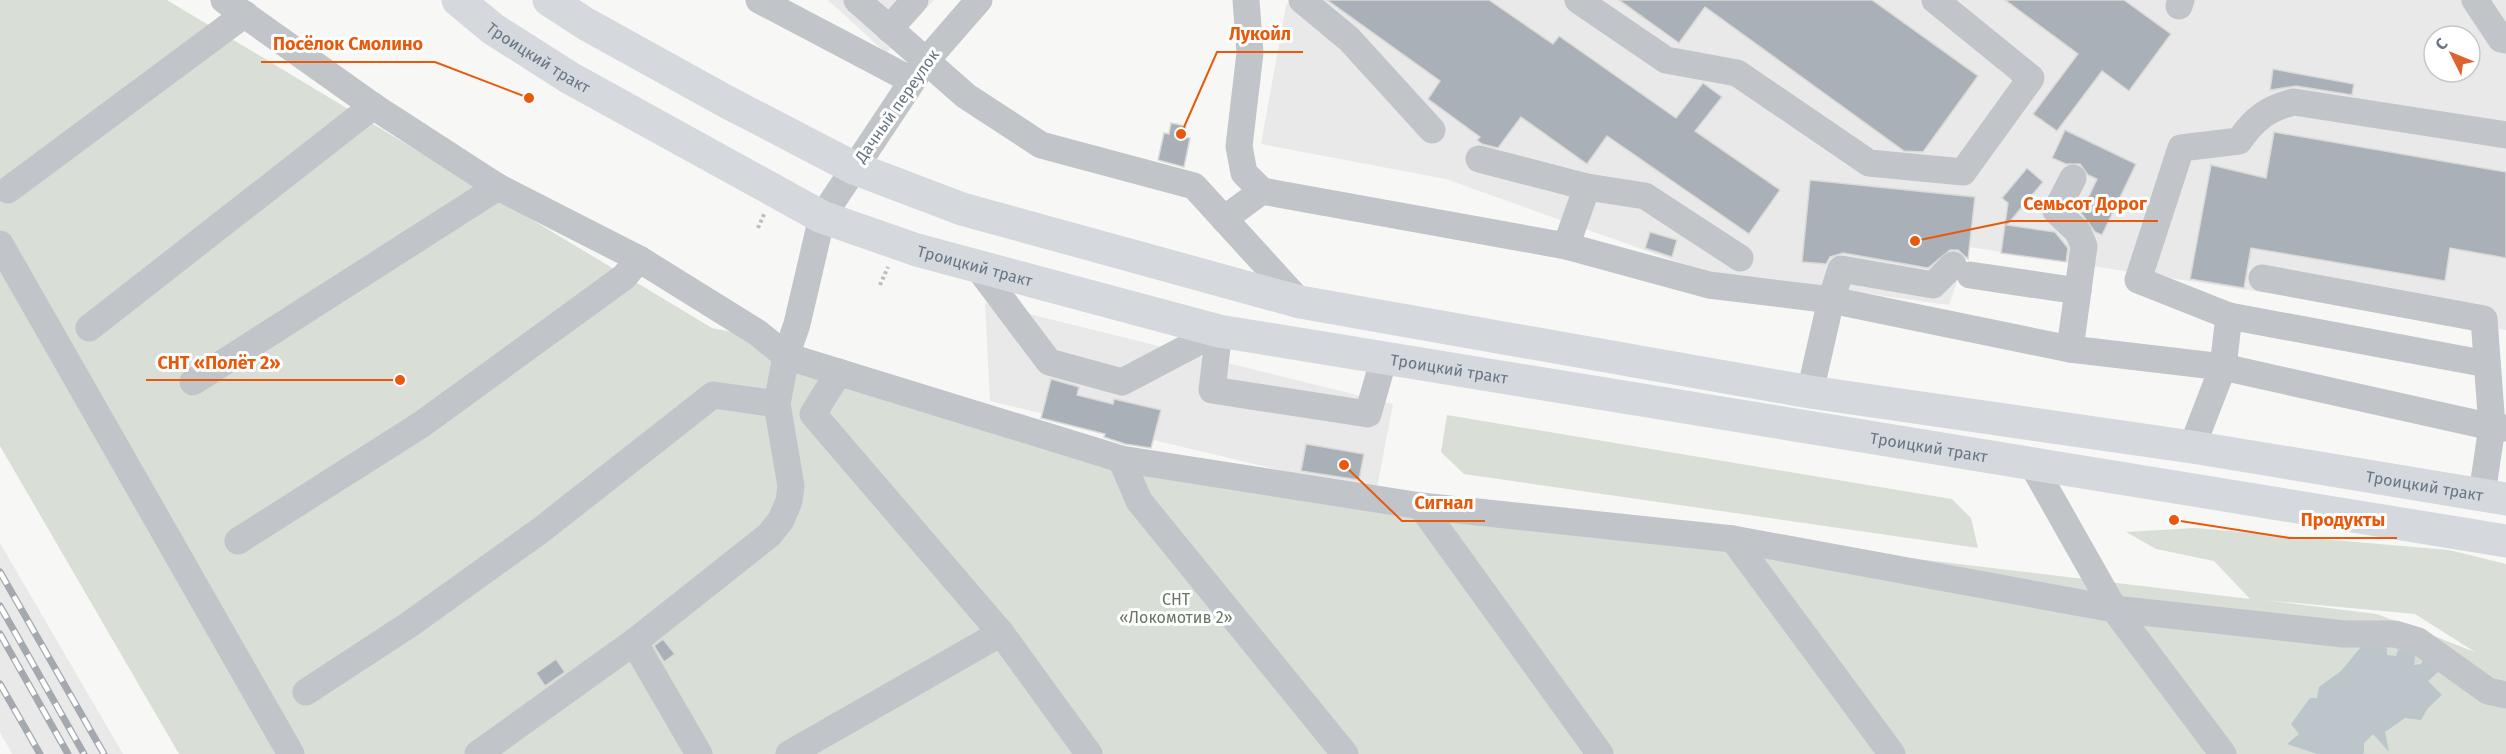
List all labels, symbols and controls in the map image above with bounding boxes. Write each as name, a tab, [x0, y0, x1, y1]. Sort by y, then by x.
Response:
callout: Лукойл	[1217, 16, 1303, 52]
street label: Троицкий тракт	[482, 18, 594, 97]
text: Лукойл	[1229, 23, 1291, 45]
north arrow	[2422, 24, 2482, 84]
callout: Посёлок Смолино	[261, 26, 435, 62]
text: Посёлок Смолино	[273, 33, 423, 55]
text: С	[2431, 34, 2452, 54]
street label: Дачный переулок	[850, 45, 943, 167]
callout: Семьсот Дорог	[2011, 185, 2158, 221]
text: Семьсот Дорог	[2023, 193, 2147, 215]
street label: Троицкий тракт	[915, 241, 1035, 290]
callout: СНТ «Полёт 2»	[146, 344, 293, 380]
street label: Троицкий тракт	[1389, 350, 1510, 388]
text: СНТ «Полёт 2»	[158, 352, 280, 374]
street label: Троицкий тракт	[1869, 428, 1990, 466]
street label: Троицкий тракт	[2364, 466, 2485, 505]
callout: Сигнал	[1402, 485, 1485, 521]
text: Сигнал	[1414, 492, 1474, 514]
callout: Продукты	[2289, 502, 2397, 538]
text: Продукты	[2301, 509, 2385, 531]
park label: СНТ «Локомотив 2»	[1119, 590, 1233, 627]

